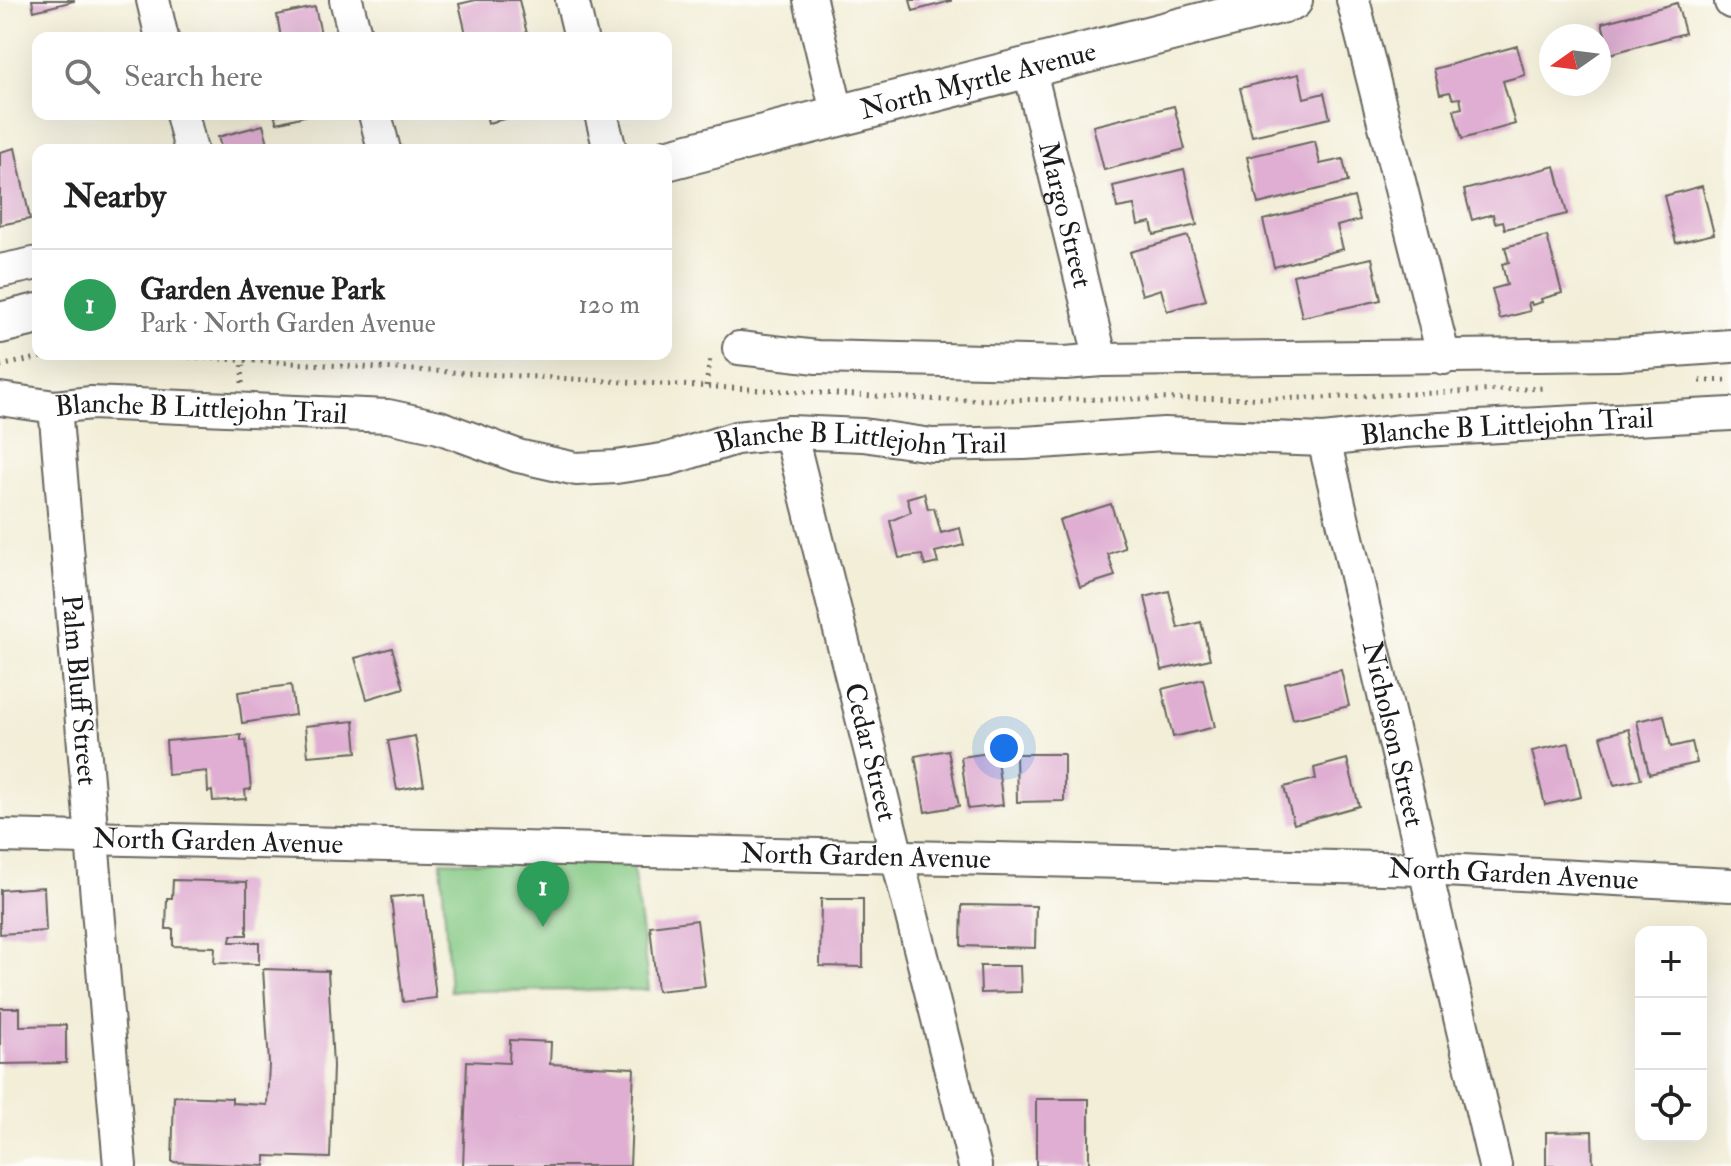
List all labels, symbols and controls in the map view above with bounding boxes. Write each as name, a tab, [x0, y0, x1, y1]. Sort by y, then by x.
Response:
north arrow	[1539, 24, 1611, 96]
search box	[32, 32, 672, 120]
street label: North Myrtle Avenue	[856, 33, 1100, 127]
icon: search	[60, 54, 104, 98]
text: Search here	[124, 58, 263, 95]
street label: Margo Street	[1030, 138, 1100, 291]
text: Nearby	[64, 175, 166, 218]
text: Garden Avenue Park	[140, 271, 385, 308]
text: 1	[85, 289, 95, 321]
text: 120 m	[579, 289, 640, 321]
text: Park · North Garden Avenue	[140, 308, 436, 340]
street label: Blanche B Littlejohn Trail	[53, 385, 348, 432]
street label: Blanche B Littlejohn Trail	[1359, 401, 1654, 453]
street label: Blanche B Littlejohn Trail	[711, 414, 1007, 462]
street label: Palm Bluff Street	[54, 593, 105, 787]
street label: Nicholson Street	[1354, 638, 1432, 830]
street label: Cedar Street	[836, 679, 905, 825]
your location	[984, 728, 1024, 768]
street label: North Garden Avenue	[92, 821, 344, 861]
street label: North Garden Avenue	[740, 836, 992, 876]
street label: North Garden Avenue	[1388, 851, 1640, 898]
pin: 1	[517, 861, 569, 927]
map controls	[1635, 926, 1707, 1142]
button: +	[1635, 926, 1707, 998]
button: −	[1635, 998, 1707, 1070]
button: locate	[1635, 1070, 1707, 1142]

